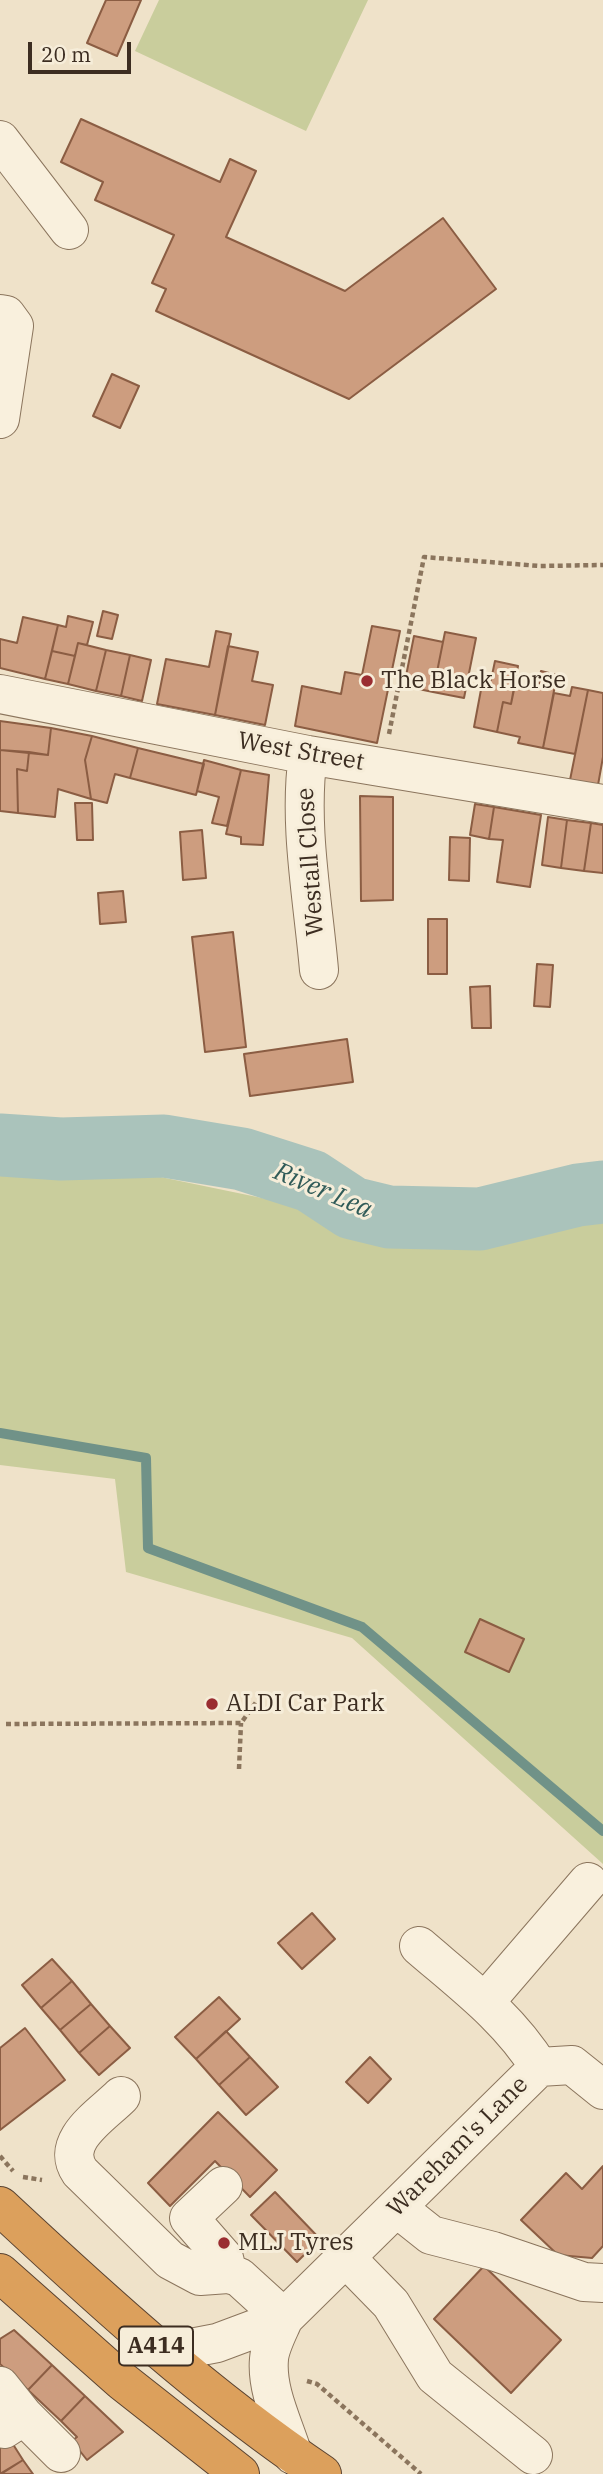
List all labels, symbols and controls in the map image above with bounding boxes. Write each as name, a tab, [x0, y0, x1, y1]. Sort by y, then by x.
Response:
scale bar	[32, 28, 135, 72]
text: 20 m	[41, 40, 91, 68]
place label: The Black Horse	[381, 667, 566, 695]
marker: The Black Horse	[359, 673, 375, 689]
street label: West Street	[235, 727, 367, 777]
street label: Westall Close	[291, 787, 331, 937]
water label: River Lea	[269, 1156, 377, 1226]
place label: ALDI Car Park	[226, 1690, 385, 1718]
marker: ALDI Car Park	[204, 1696, 220, 1712]
street label: Wareham's Lane	[382, 2071, 534, 2223]
place label: MLJ Tyres	[238, 2229, 354, 2257]
marker: MLJ Tyres	[216, 2235, 232, 2251]
road number: A414	[119, 2326, 193, 2366]

